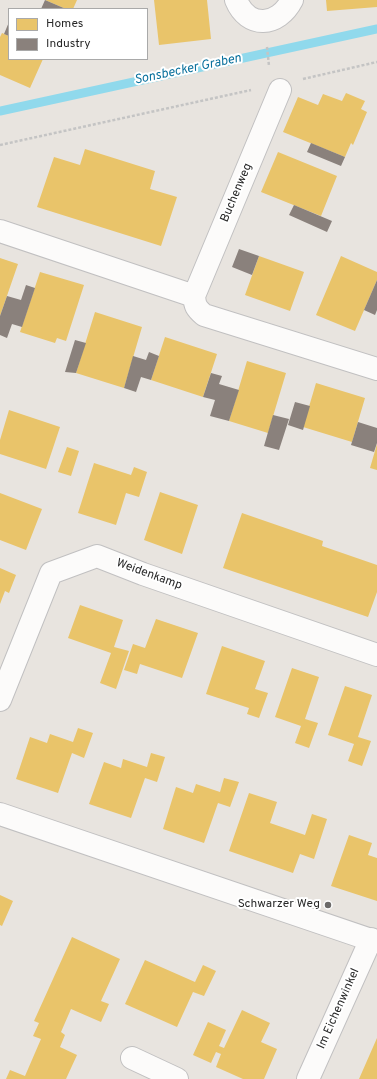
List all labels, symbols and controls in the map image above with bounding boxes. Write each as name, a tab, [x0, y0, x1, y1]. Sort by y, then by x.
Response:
legend	[8, 8, 148, 60]
text: Homes	[46, 16, 83, 32]
text: Industry	[46, 36, 91, 52]
water label: Sonsbecker Graben	[133, 51, 243, 89]
street label: Buchenweg	[218, 161, 256, 225]
street label: Weidenkamp	[114, 556, 184, 594]
place label: Schwarzer Weg	[238, 898, 320, 912]
marker: Schwarzer Weg	[323, 900, 333, 910]
street label: Im Eichenwinkel	[315, 966, 363, 1052]

